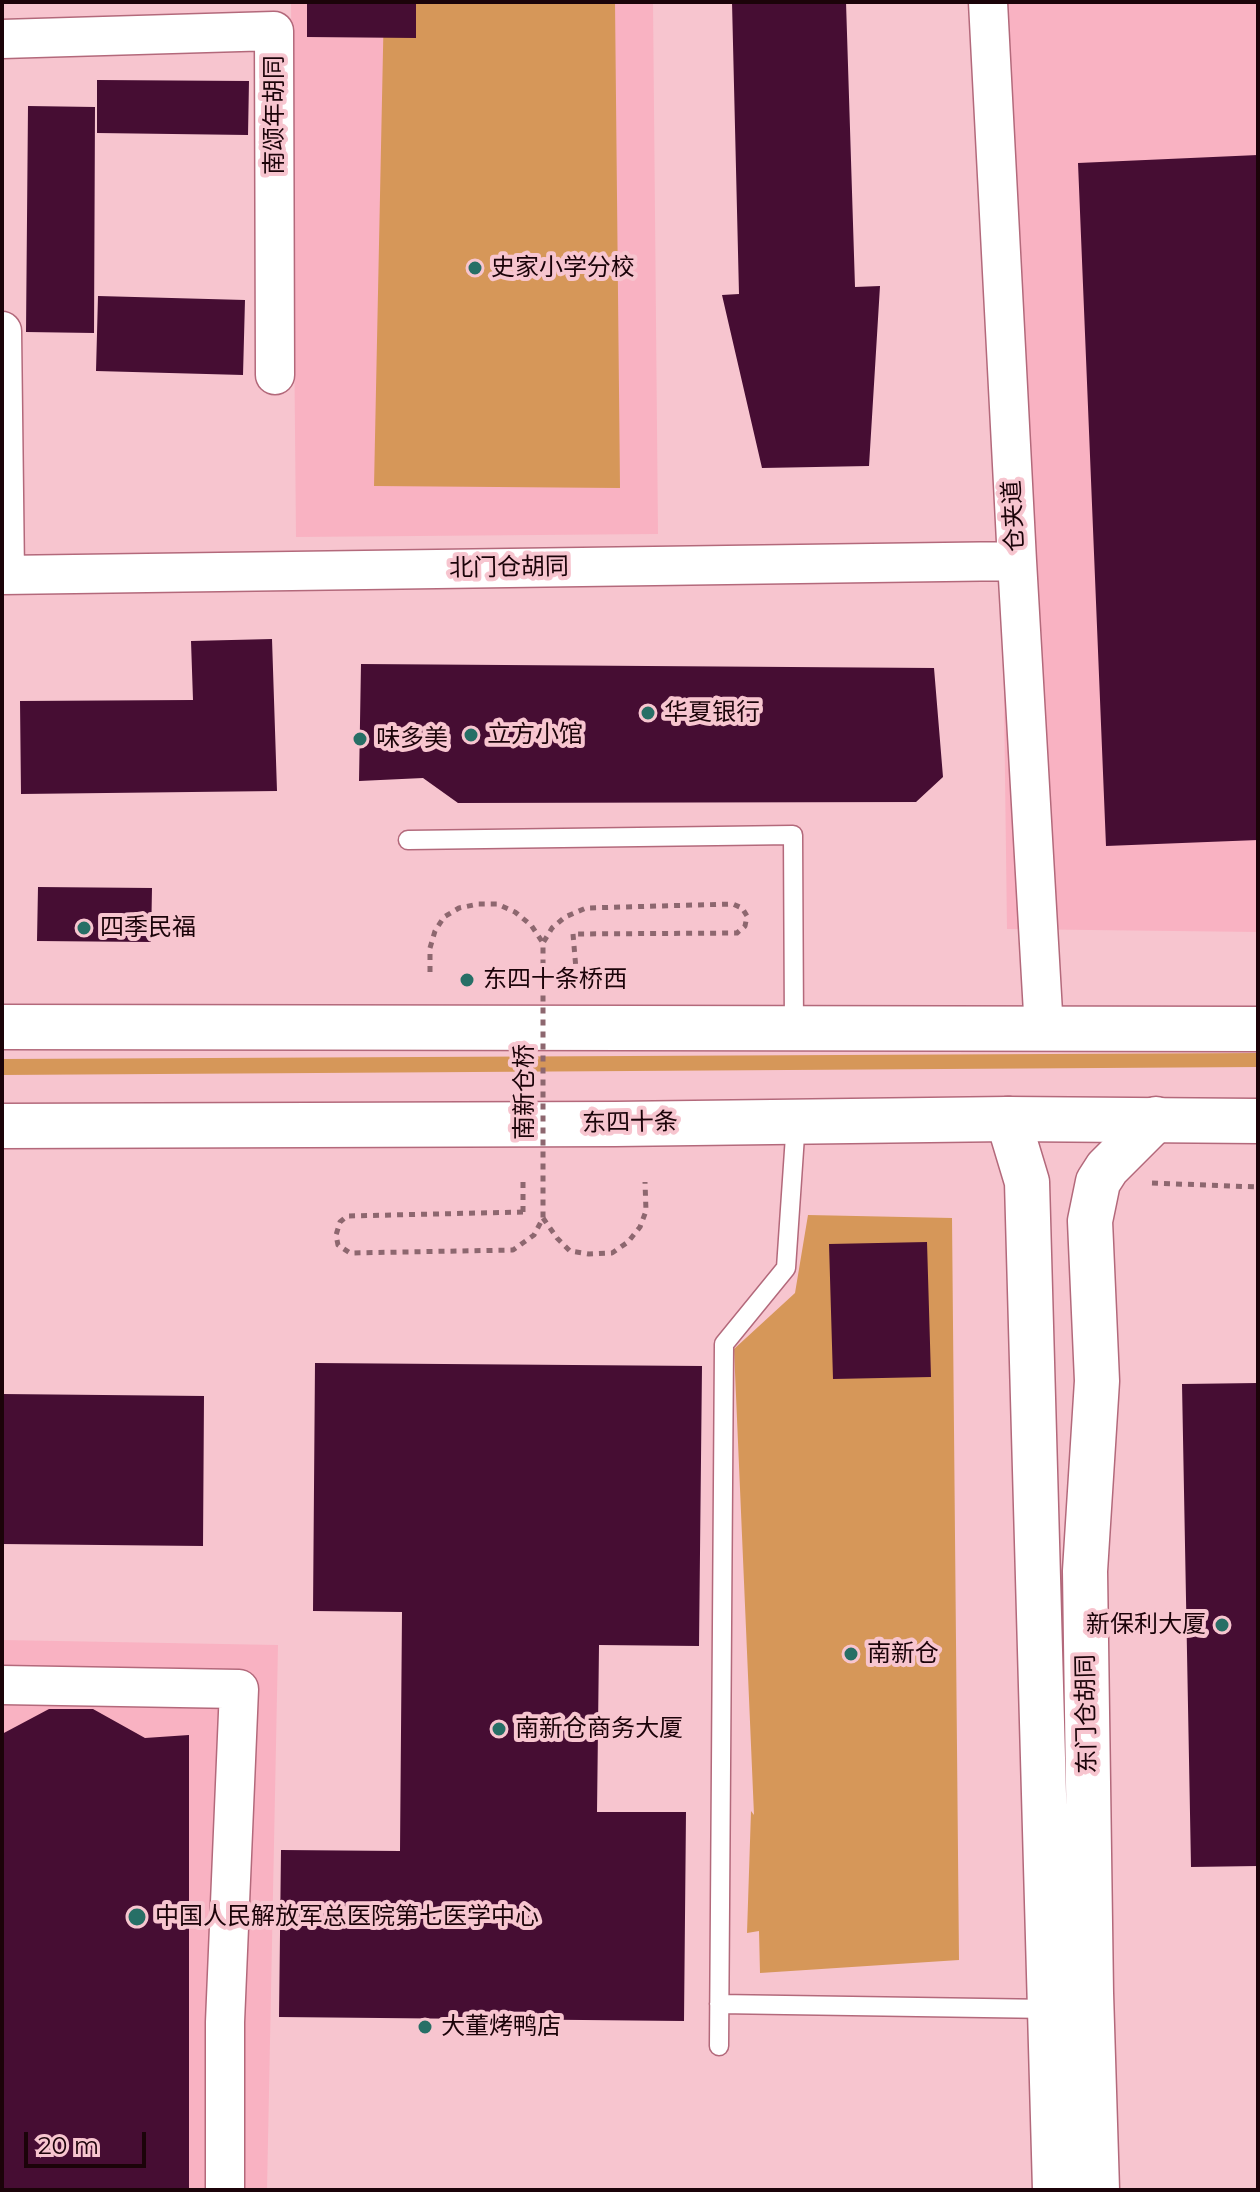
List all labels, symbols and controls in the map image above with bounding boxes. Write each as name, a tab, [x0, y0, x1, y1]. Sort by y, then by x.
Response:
street label: 南颂年胡同	[261, 55, 289, 175]
place label: 史家小学分校	[491, 254, 635, 282]
marker: 史家小学分校	[466, 259, 484, 277]
street label: 仓夹道	[998, 479, 1030, 553]
street label: 北门仓胡同	[449, 553, 569, 583]
place label: 华夏银行	[664, 699, 760, 727]
marker: 华夏银行	[639, 704, 657, 722]
place label: 立方小馆	[487, 721, 583, 749]
place label: 味多美	[376, 725, 448, 753]
marker: 立方小馆	[462, 726, 480, 744]
marker: 味多美	[351, 730, 369, 748]
place label: 四季民福	[100, 914, 196, 942]
marker: 四季民福	[75, 919, 93, 937]
place label: 东四十条桥西	[483, 966, 627, 994]
marker: 东四十条桥西	[458, 971, 476, 989]
street label: 南新仓桥	[511, 1044, 539, 1140]
street label: 东四十条	[582, 1108, 678, 1138]
place label: 新保利大厦	[1086, 1611, 1206, 1639]
marker: 新保利大厦	[1213, 1616, 1231, 1634]
place label: 南新仓	[867, 1640, 939, 1668]
marker: 南新仓	[842, 1645, 860, 1663]
street label: 东门仓胡同	[1072, 1654, 1102, 1774]
place label: 南新仓商务大厦	[515, 1715, 683, 1743]
marker: 南新仓商务大厦	[490, 1720, 508, 1738]
place label: 中国人民解放军总医院第七医学中心	[155, 1903, 539, 1931]
marker: 中国人民解放军总医院第七医学中心	[126, 1906, 148, 1928]
place label: 大董烤鸭店	[441, 2013, 561, 2041]
marker: 大董烤鸭店	[416, 2018, 434, 2036]
scale bar	[28, 2116, 150, 2166]
text: 20 m	[38, 2131, 99, 2160]

